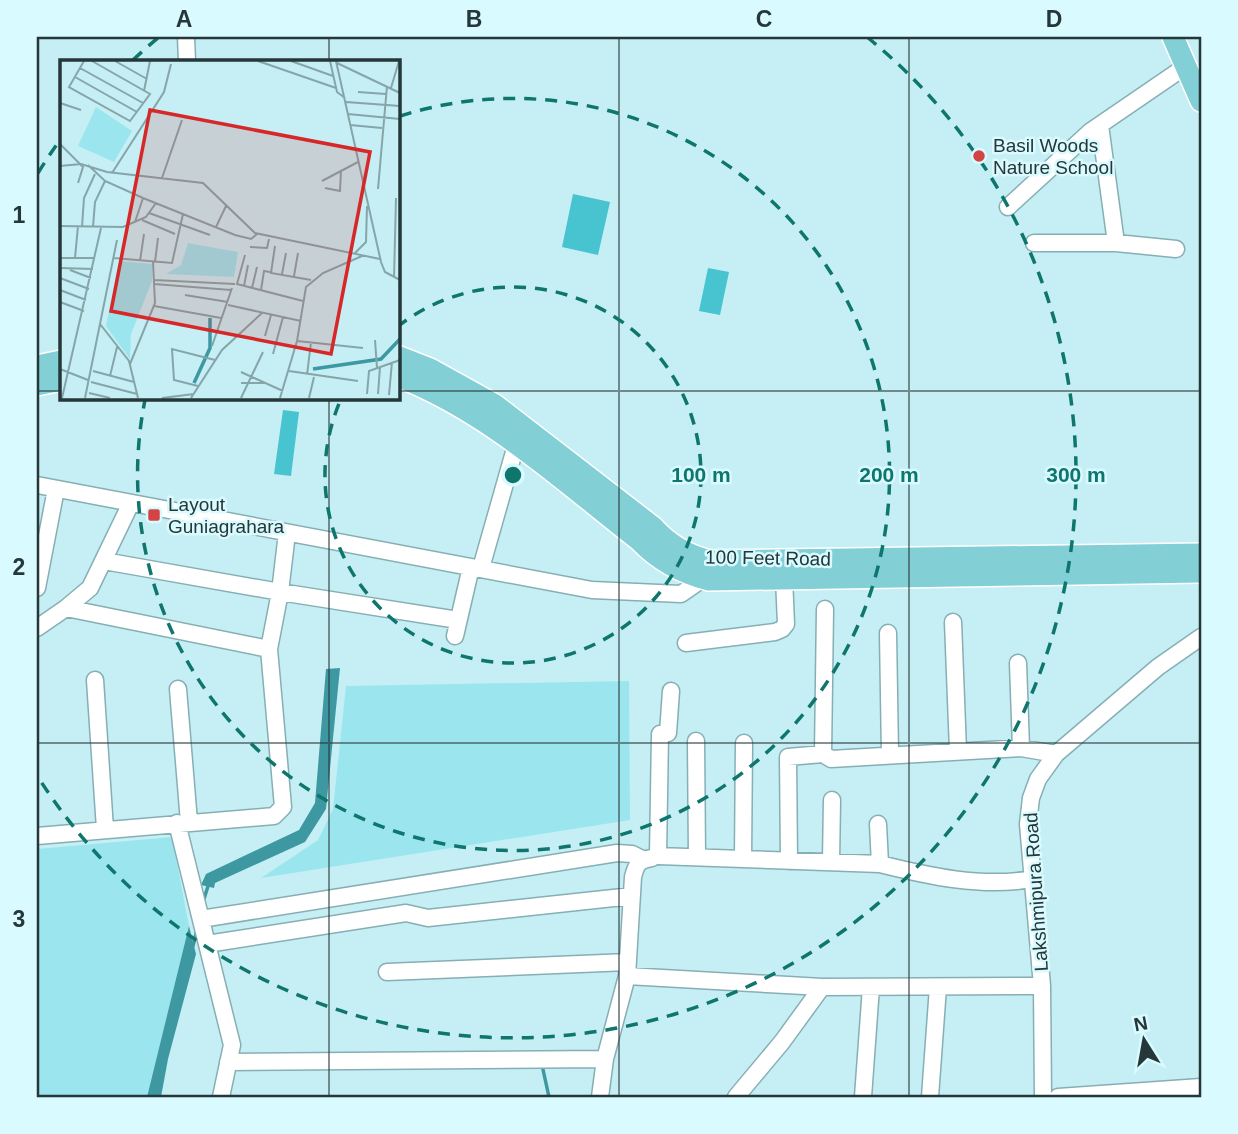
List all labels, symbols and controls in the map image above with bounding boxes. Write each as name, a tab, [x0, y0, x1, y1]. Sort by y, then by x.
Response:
text: A	[176, 6, 192, 32]
text: B	[466, 6, 482, 32]
text: C	[756, 6, 772, 32]
text: D	[1046, 6, 1062, 32]
inset map	[60, 60, 399, 399]
place label: Basil Woods Nature School	[993, 135, 1113, 178]
marker: Basil Woods Nature School	[971, 148, 987, 164]
text: 1	[13, 202, 26, 228]
centre of rings	[501, 463, 525, 487]
text: 100 m	[671, 463, 731, 486]
text: 200 m	[859, 463, 919, 486]
text: 300 m	[1046, 463, 1106, 486]
place label: Layout Guniagrahara	[168, 494, 285, 537]
marker: Layout Guniagrahara	[146, 507, 162, 523]
street label: 100 Feet Road	[705, 546, 831, 570]
text: 2	[13, 554, 25, 580]
street label: Lakshmipura Road	[1020, 812, 1052, 972]
text: 3	[13, 906, 25, 932]
north arrow	[1108, 1004, 1178, 1074]
text: N	[1132, 1012, 1150, 1035]

